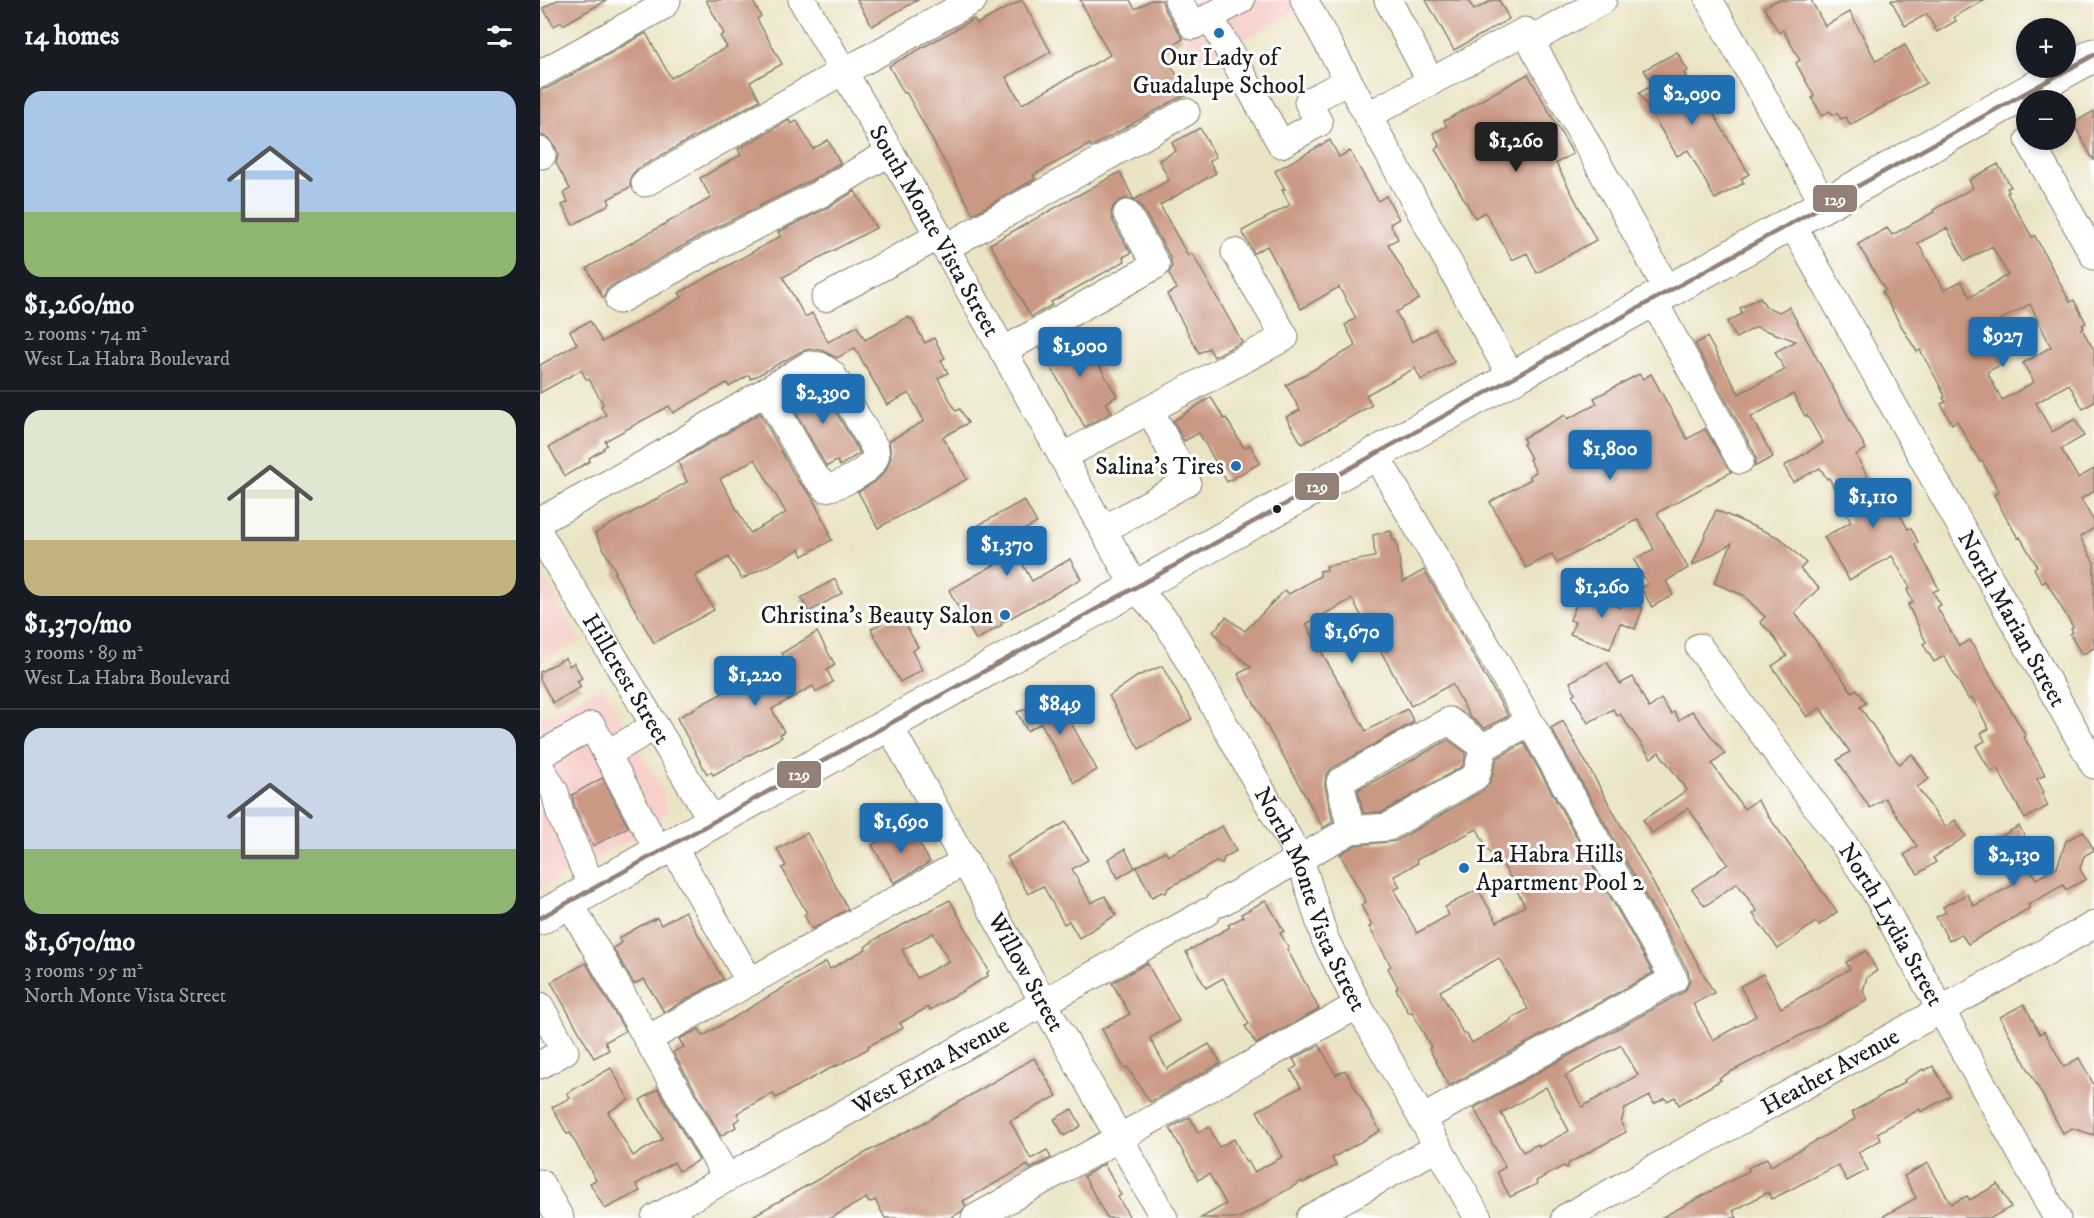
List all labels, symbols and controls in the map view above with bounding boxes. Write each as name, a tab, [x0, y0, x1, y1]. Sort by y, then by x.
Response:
map controls	[2016, 18, 2076, 150]
button: +	[2016, 18, 2076, 78]
text: 14 homes	[24, 20, 119, 53]
icon: filters	[483, 20, 516, 53]
marker: Our Lady of Guadalupe School	[1212, 26, 1226, 40]
place label: Our Lady of Guadalupe School	[1133, 43, 1306, 101]
pin: $2,090	[1643, 75, 1741, 126]
text: $2,090	[1663, 82, 1721, 107]
button: −	[2016, 90, 2076, 150]
street label: South Monte Vista Street	[862, 120, 1006, 342]
pin: $1,260	[1467, 122, 1565, 173]
text: $1,260	[1489, 129, 1543, 154]
icon: home	[216, 130, 324, 238]
line badge: 129	[1812, 184, 1858, 213]
text: 129	[1824, 190, 1846, 210]
text: $1,260/mo	[24, 289, 134, 322]
pin: $927	[1967, 317, 2039, 368]
text: 2 rooms · 74 m²	[24, 322, 147, 347]
text: $927	[1983, 324, 2023, 349]
pin: $1,900	[1031, 327, 1129, 378]
text: $1,900	[1052, 334, 1108, 359]
text: West La Habra Boulevard	[24, 347, 230, 372]
pin: $2,390	[774, 374, 872, 425]
text: $2,390	[796, 381, 850, 406]
pin: $1,800	[1561, 430, 1659, 481]
text: $1,800	[1582, 437, 1638, 462]
icon: home	[216, 449, 324, 557]
place label: Salina's Tires	[1095, 452, 1224, 482]
marker: Salina's Tires	[1229, 459, 1243, 473]
line badge: 129	[1294, 472, 1340, 501]
text: 129	[1306, 477, 1328, 497]
pin: $1,110	[1824, 478, 1922, 529]
text: $1,110	[1848, 485, 1898, 510]
unlabelled marker	[1271, 503, 1283, 515]
pin: $1,370	[958, 526, 1056, 577]
street label: North Marian Street	[1950, 526, 2073, 713]
text: $1,370	[981, 533, 1033, 558]
pin: $1,260	[1553, 568, 1651, 619]
text: $1,260	[1575, 575, 1629, 600]
place label: Christina's Beauty Salon	[761, 601, 993, 631]
text: $1,370/mo	[24, 608, 131, 641]
street label: Hillcrest Street	[575, 608, 677, 751]
marker: Christina's Beauty Salon	[998, 608, 1012, 622]
pin: $1,670	[1303, 613, 1401, 664]
text: $1,670	[1324, 620, 1380, 645]
text: 3 rooms · 89 m²	[24, 641, 143, 666]
pin: $1,220	[706, 656, 804, 707]
text: $1,220	[728, 663, 782, 688]
text: West La Habra Boulevard	[24, 666, 230, 691]
pin: $849	[1024, 685, 1096, 736]
text: $849	[1039, 692, 1081, 717]
line badge: 129	[776, 760, 822, 789]
text: 129	[788, 765, 810, 785]
icon: home	[216, 767, 324, 875]
street label: North Monte Vista Street	[1247, 782, 1373, 1017]
pin: $1,690	[852, 803, 950, 854]
text: $1,690	[874, 810, 928, 835]
pin: $2,130	[1965, 836, 2063, 887]
street label: North Lydia Street	[1831, 838, 1950, 1012]
place label: La Habra Hills Apartment Pool 2	[1476, 840, 1644, 898]
text: $2,130	[1988, 843, 2040, 868]
marker: La Habra Hills Apartment Pool 2	[1457, 861, 1471, 875]
street label: Willow Street	[980, 907, 1071, 1037]
text: $1,670/mo	[24, 926, 135, 959]
text: 3 rooms · 95 m²	[24, 959, 143, 984]
text: North Monte Vista Street	[24, 984, 226, 1009]
street label: West Erna Avenue	[846, 1011, 1015, 1122]
street label: Heather Avenue	[1756, 1022, 1905, 1122]

